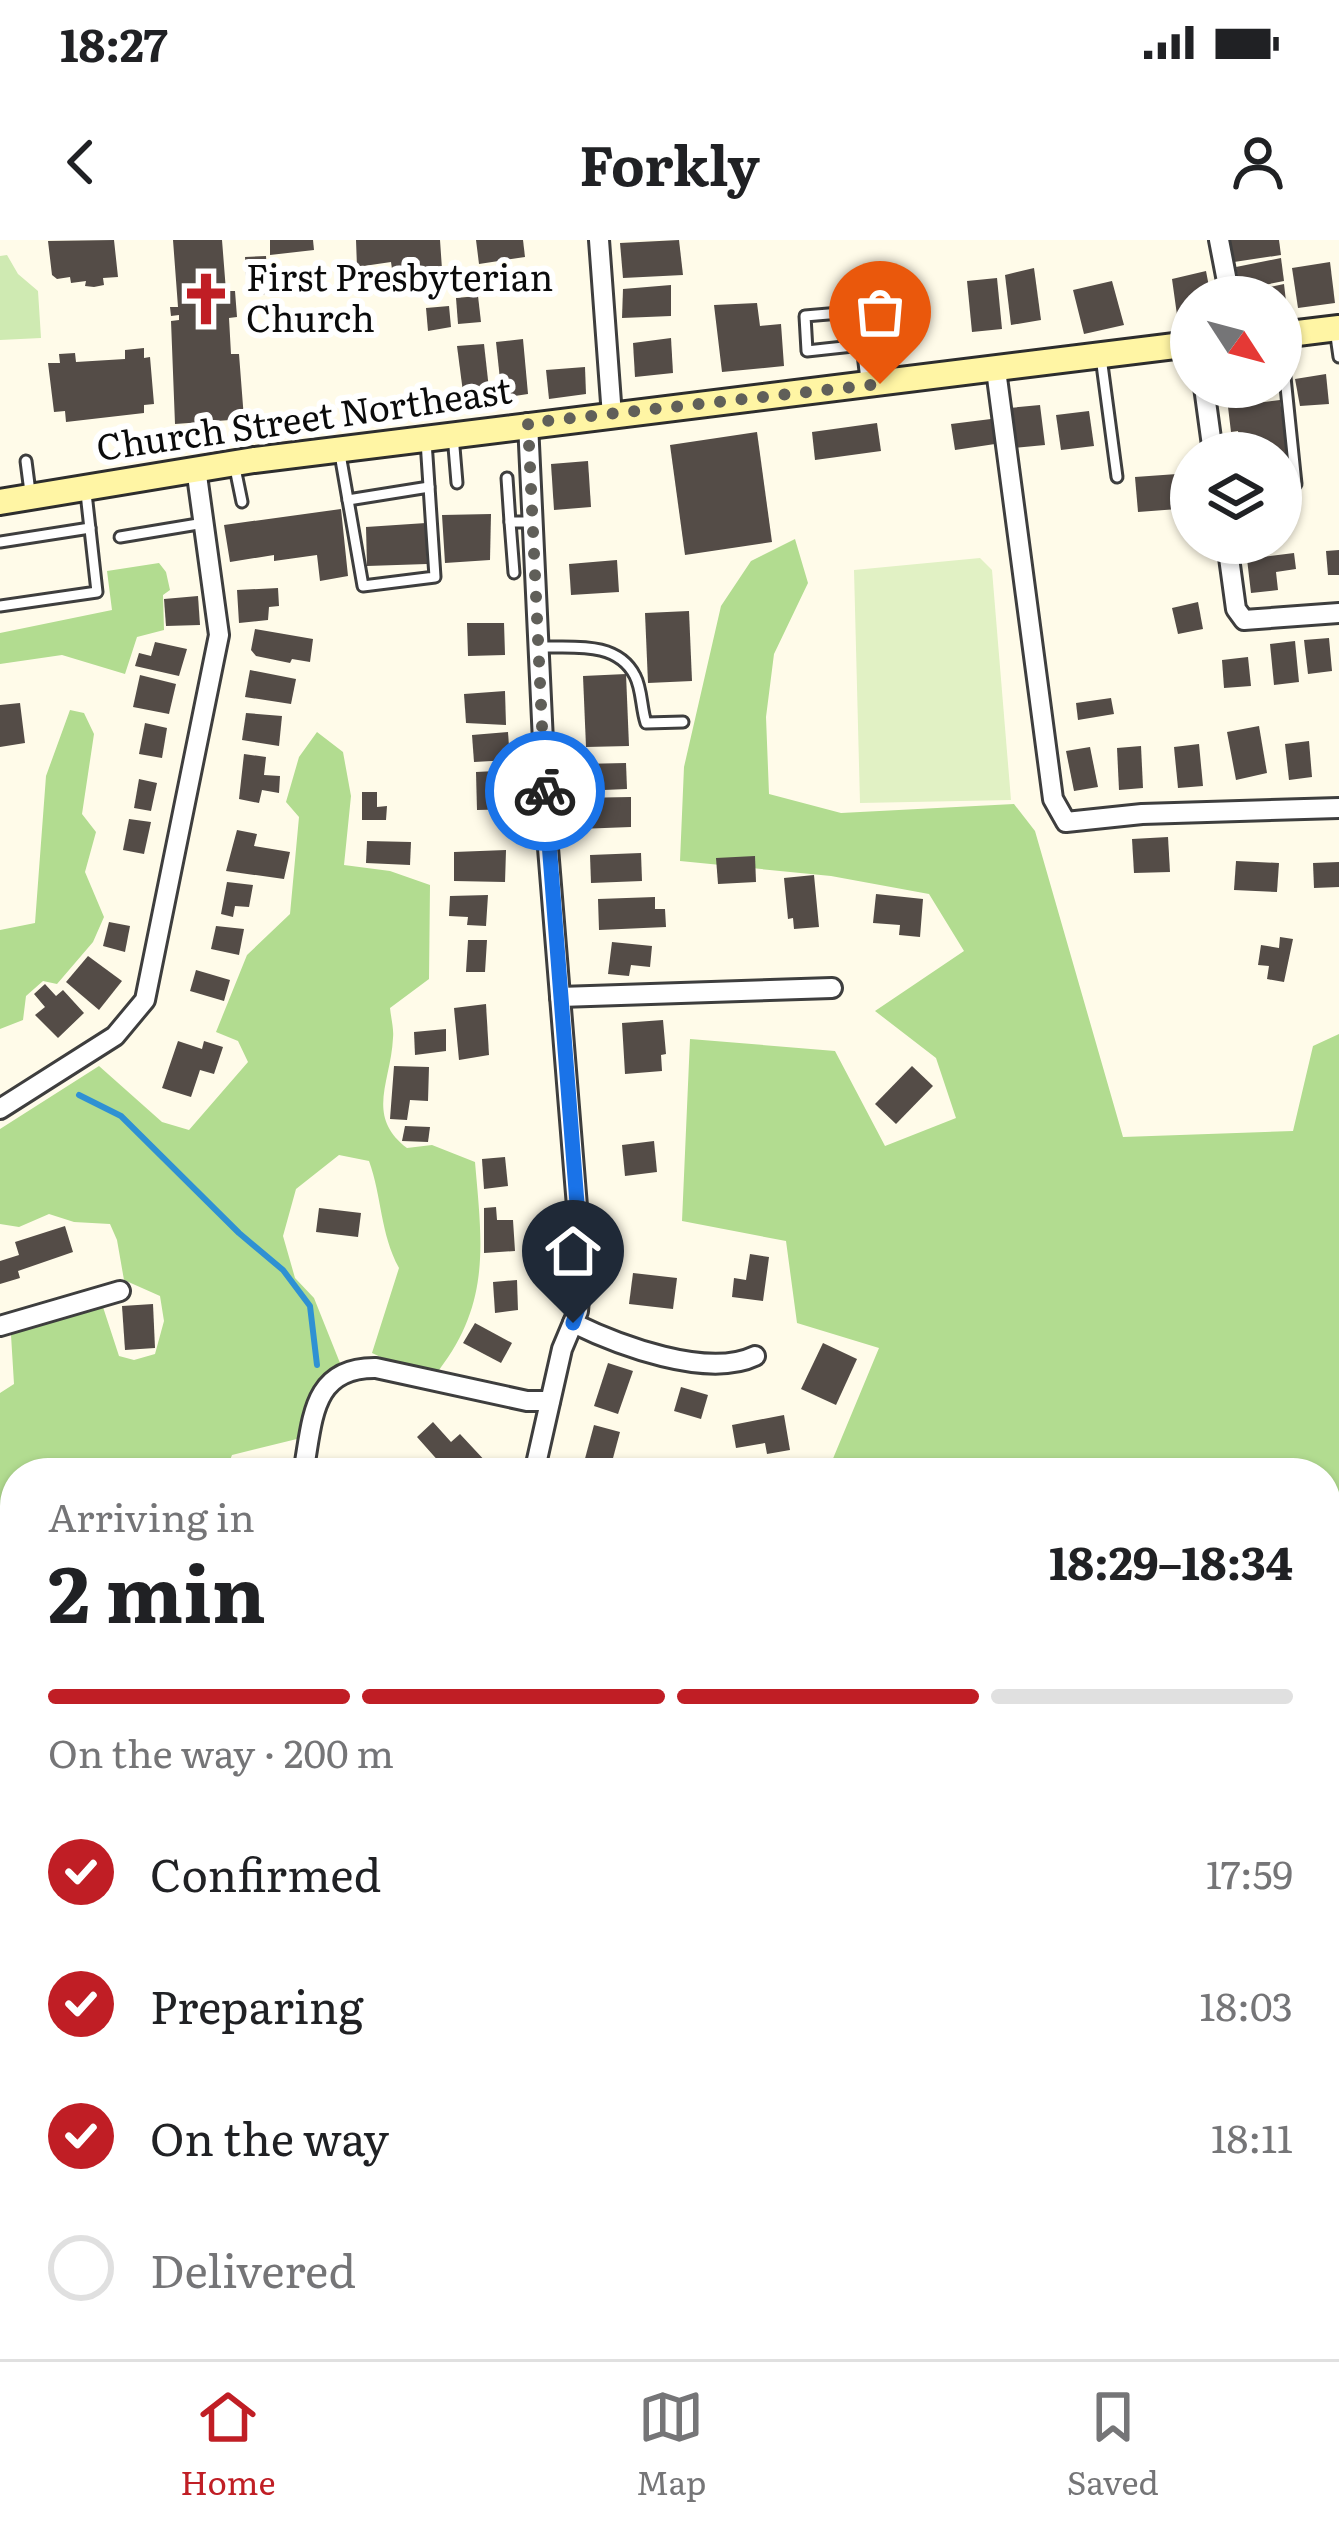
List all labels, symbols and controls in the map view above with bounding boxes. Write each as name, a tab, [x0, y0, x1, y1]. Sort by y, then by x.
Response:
text: 18:27	[60, 9, 168, 76]
text: Forkly	[579, 122, 760, 203]
icon: back	[48, 129, 114, 195]
icon: person	[1225, 129, 1291, 195]
place label: First Presbyterian Church	[246, 249, 553, 343]
pin	[829, 261, 931, 384]
church icon: First Presbyterian Church	[177, 270, 235, 328]
north arrow	[1170, 276, 1302, 408]
map controls	[1170, 276, 1302, 564]
icon: bag	[847, 279, 913, 345]
street label: Church Street Northeast	[93, 361, 515, 472]
button: layers	[1170, 432, 1302, 564]
courier	[485, 731, 605, 851]
icon: bike	[512, 758, 578, 824]
pin	[522, 1200, 624, 1323]
icon: home	[540, 1218, 606, 1284]
text: Arriving in	[48, 1486, 255, 1544]
text: 18:29–18:34	[1049, 1527, 1293, 1594]
text: 2 min	[48, 1531, 266, 1647]
text: On the way · 200 m	[48, 1722, 394, 1780]
icon: check	[48, 1839, 114, 1905]
text: Confirmed	[150, 1839, 381, 1906]
text: 17:59	[1206, 1843, 1293, 1901]
icon: check	[48, 1971, 114, 2037]
text: Preparing	[150, 1971, 364, 2038]
text: 18:03	[1200, 1975, 1293, 2033]
icon: check	[48, 2103, 114, 2169]
text: On the way	[150, 2103, 389, 2170]
text: 18:11	[1211, 2107, 1293, 2165]
text: Delivered	[150, 2235, 356, 2302]
tab: Home	[180, 2384, 276, 2505]
tab: Map	[636, 2384, 706, 2505]
tab: Saved	[1067, 2384, 1159, 2505]

